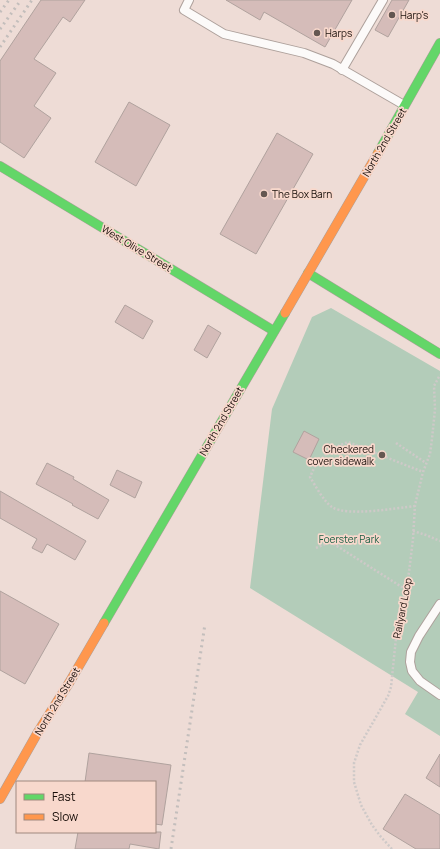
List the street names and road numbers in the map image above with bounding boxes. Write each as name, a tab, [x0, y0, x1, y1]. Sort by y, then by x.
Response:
street label: North 2nd Street	[359, 105, 409, 179]
street label: West Olive Street	[99, 221, 175, 275]
street label: North 2nd Street	[196, 384, 246, 458]
street label: Railyard Loop	[389, 576, 415, 639]
street label: North 2nd Street	[31, 664, 83, 738]

